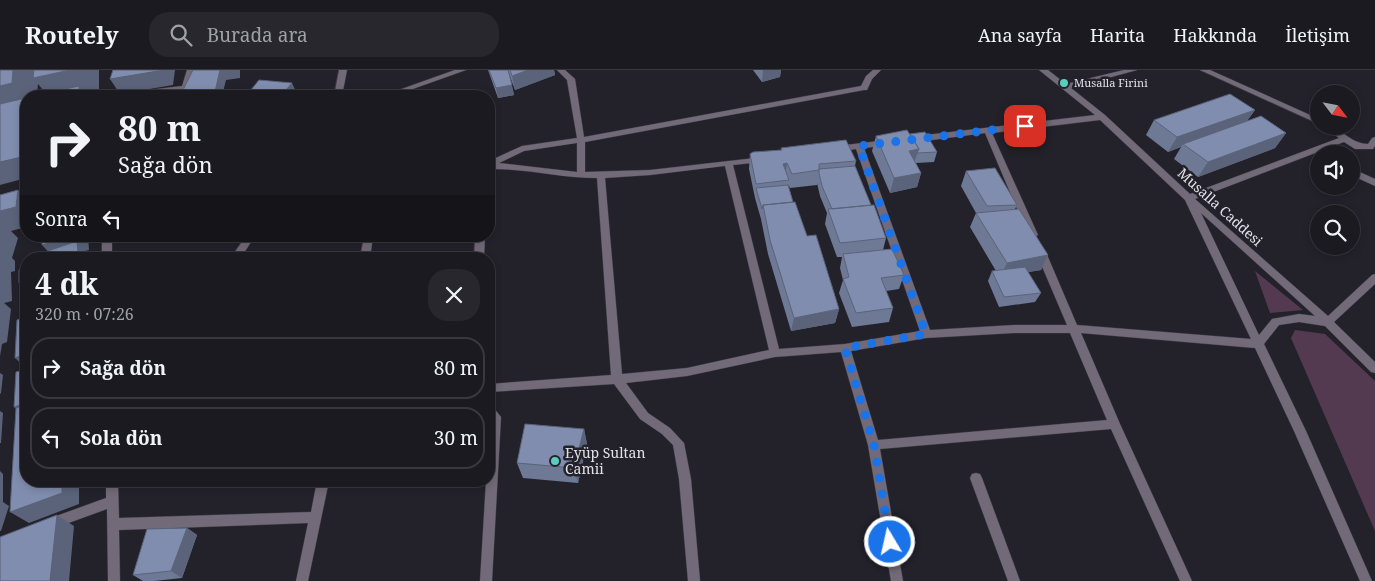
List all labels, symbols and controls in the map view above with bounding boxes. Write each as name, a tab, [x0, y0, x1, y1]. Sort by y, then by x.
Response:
search box	[149, 12, 499, 57]
text: Routely	[25, 18, 119, 51]
icon: search	[167, 21, 195, 49]
text: Burada ara	[207, 22, 308, 48]
text: Ana sayfa	[978, 23, 1062, 47]
text: Harita	[1090, 23, 1145, 47]
text: Hakkında	[1173, 23, 1257, 47]
text: İletişim	[1285, 23, 1350, 47]
place label: Musalla Firini	[1074, 75, 1148, 90]
marker: Musalla Firini	[1058, 77, 1070, 89]
north arrow	[1310, 85, 1360, 135]
map controls	[1310, 85, 1360, 255]
text: 80 m	[118, 104, 201, 151]
pin	[1004, 105, 1046, 147]
icon: right	[35, 110, 100, 175]
icon: arrive	[1011, 112, 1039, 140]
button: sound	[1310, 145, 1360, 195]
text: Sağa dön	[118, 149, 213, 179]
street label: Musalla Caddesi	[1174, 163, 1267, 250]
icon: left	[98, 205, 126, 233]
button: search	[1310, 205, 1360, 255]
text: Sonra	[35, 206, 88, 232]
text: 4 dk	[35, 263, 98, 304]
button: close	[428, 269, 480, 321]
text: 320 m · 07:26	[35, 303, 134, 325]
icon: right	[37, 354, 65, 382]
text: Sağa dön	[80, 355, 166, 381]
text: 80 m	[434, 355, 478, 381]
icon: left	[37, 424, 65, 452]
text: Sola dön	[80, 425, 162, 451]
text: 30 m	[434, 425, 478, 451]
place label: Eyüp Sultan Camii	[565, 443, 645, 478]
marker: Eyüp Sultan Camii	[549, 455, 561, 467]
position arrow	[863, 515, 915, 567]

